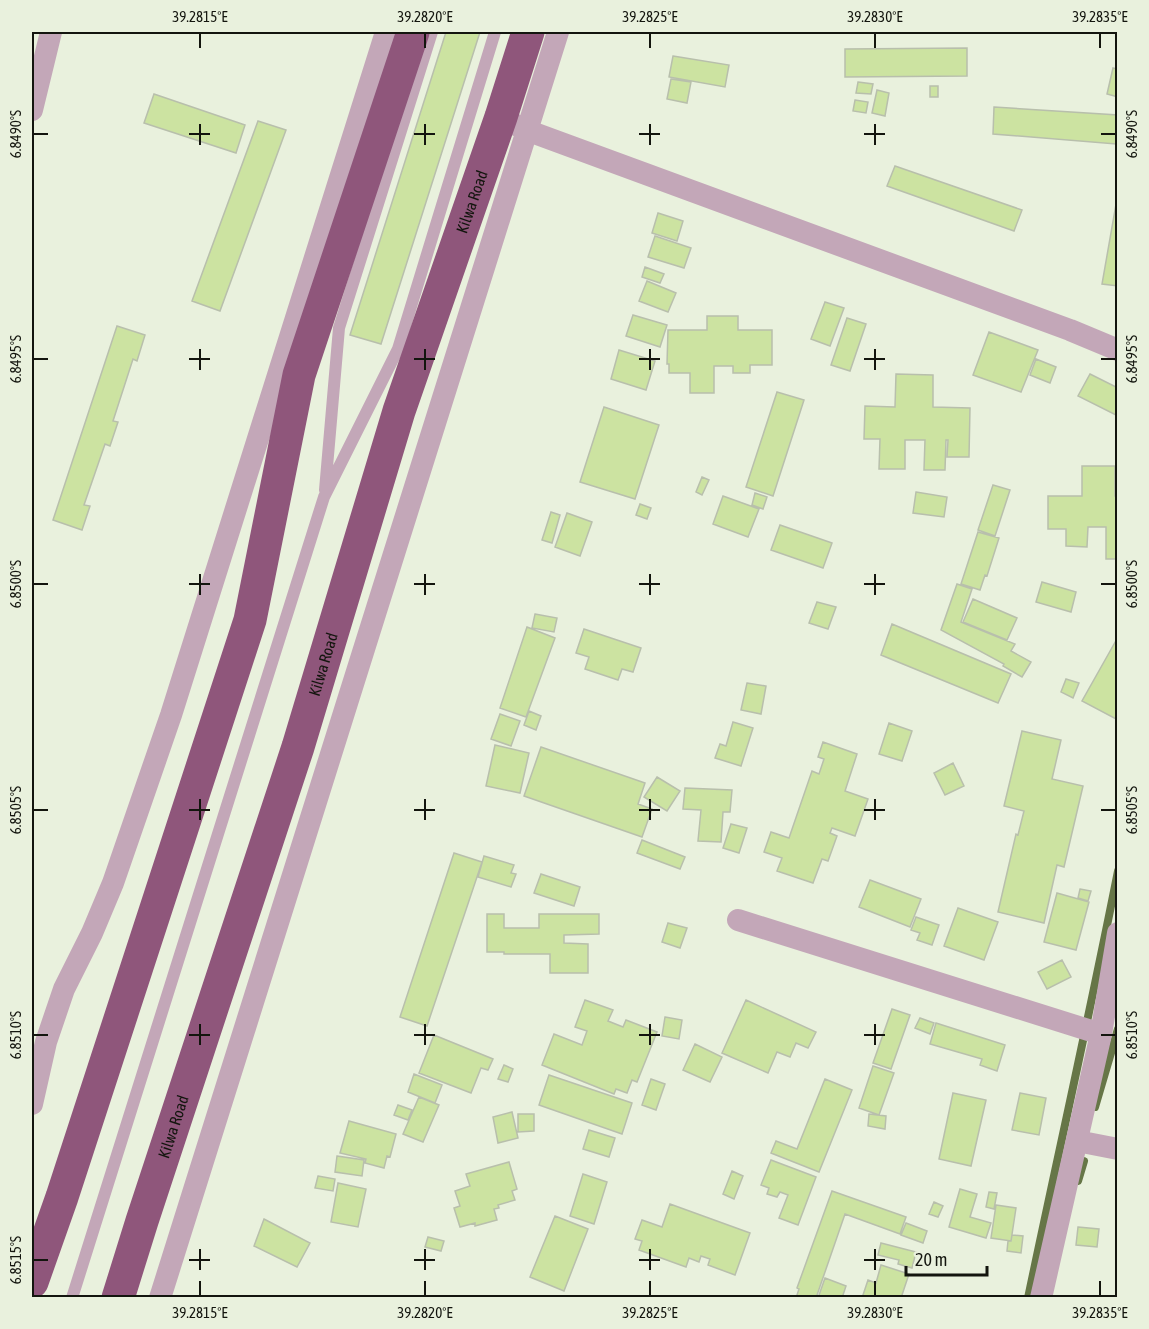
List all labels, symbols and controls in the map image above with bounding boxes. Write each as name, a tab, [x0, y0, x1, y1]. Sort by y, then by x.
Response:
text: 39.2815°E	[172, 8, 228, 25]
text: 39.2820°E	[397, 8, 453, 25]
text: 39.2825°E	[622, 8, 678, 25]
text: 39.2830°E	[847, 8, 903, 25]
text: 39.2835°E	[1072, 8, 1128, 25]
text: 6.8490°S	[7, 110, 24, 158]
text: 6.8490°S	[1123, 110, 1140, 158]
street label: Kilwa Road	[452, 168, 491, 236]
text: 6.8495°S	[7, 335, 24, 383]
text: 6.8495°S	[1123, 335, 1140, 383]
text: 6.8500°S	[7, 560, 24, 608]
text: 6.8500°S	[1123, 560, 1140, 608]
street label: Kilwa Road	[305, 630, 341, 698]
text: 6.8505°S	[7, 786, 24, 834]
text: 6.8505°S	[1123, 786, 1140, 834]
text: 6.8510°S	[7, 1011, 24, 1059]
text: 6.8510°S	[1123, 1011, 1140, 1059]
street label: Kilwa Road	[154, 1093, 192, 1160]
text: 6.8515°S	[7, 1236, 24, 1284]
scale bar	[906, 1239, 987, 1277]
text: 20 m	[915, 1249, 947, 1270]
text: 39.2815°E	[172, 1304, 228, 1321]
text: 39.2820°E	[397, 1304, 453, 1321]
text: 39.2825°E	[622, 1304, 678, 1321]
text: 39.2830°E	[847, 1304, 903, 1321]
text: 39.2835°E	[1072, 1304, 1128, 1321]

